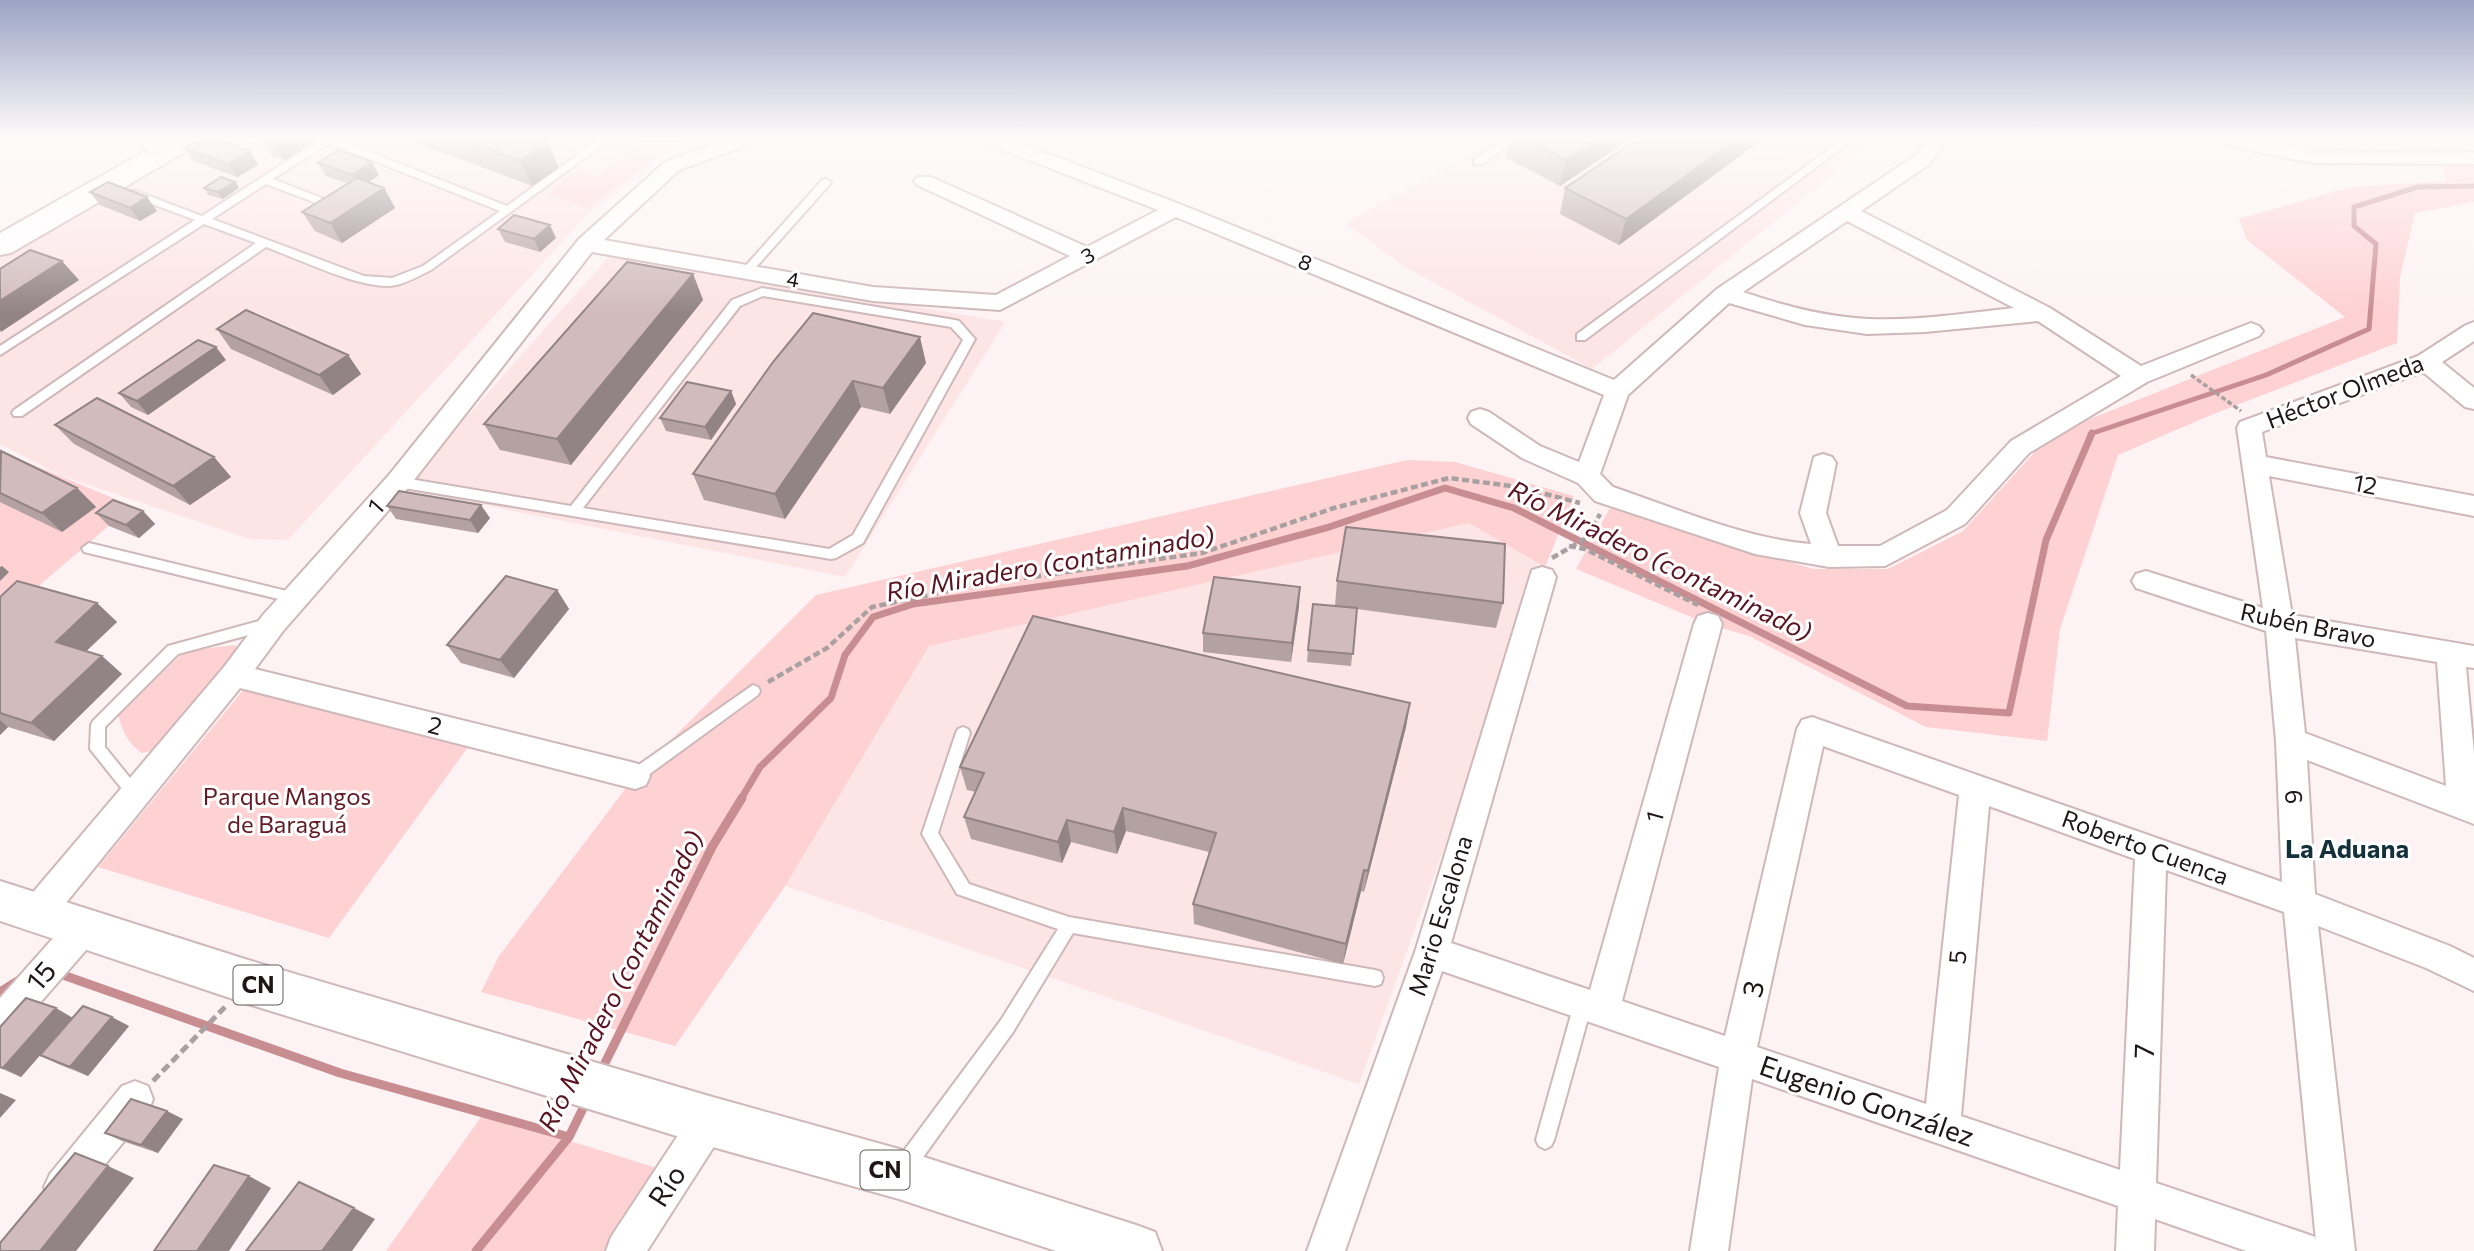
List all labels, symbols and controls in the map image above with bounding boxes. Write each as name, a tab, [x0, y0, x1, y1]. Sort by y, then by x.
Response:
street label: 3	[1076, 241, 1098, 269]
street label: 8	[1295, 248, 1316, 276]
street label: 4	[785, 265, 802, 292]
street label: Héctor Olmeda	[2262, 347, 2427, 434]
street label: 12	[2351, 467, 2380, 500]
water label: Río Miradero (contaminado)	[1504, 473, 1817, 647]
street label: 1	[361, 492, 389, 520]
water label: Río Miradero (contaminado)	[883, 518, 1216, 607]
street label: Rubén Bravo	[2238, 596, 2379, 653]
street label: 2	[425, 709, 445, 740]
park label: Parque Mangos de Baraguá	[203, 781, 371, 838]
street label: 9	[2278, 789, 2307, 805]
street label: Roberto Cuenca	[2058, 803, 2233, 890]
street label: 1	[1638, 808, 1669, 825]
water label: Río Miradero (contaminado)	[530, 825, 709, 1136]
street label: Mario Escalona	[1401, 832, 1478, 999]
district label: La Aduana	[2285, 832, 2409, 863]
street label: 5	[1941, 948, 1972, 965]
street label: 15	[18, 954, 62, 997]
road number: CN	[233, 966, 282, 1004]
street label: 3	[1734, 977, 1770, 1000]
street label: 7	[2126, 1043, 2160, 1059]
street label: Eugenio González	[1756, 1047, 1979, 1153]
road number: CN	[860, 1150, 910, 1190]
street label: Río	[640, 1158, 692, 1213]

